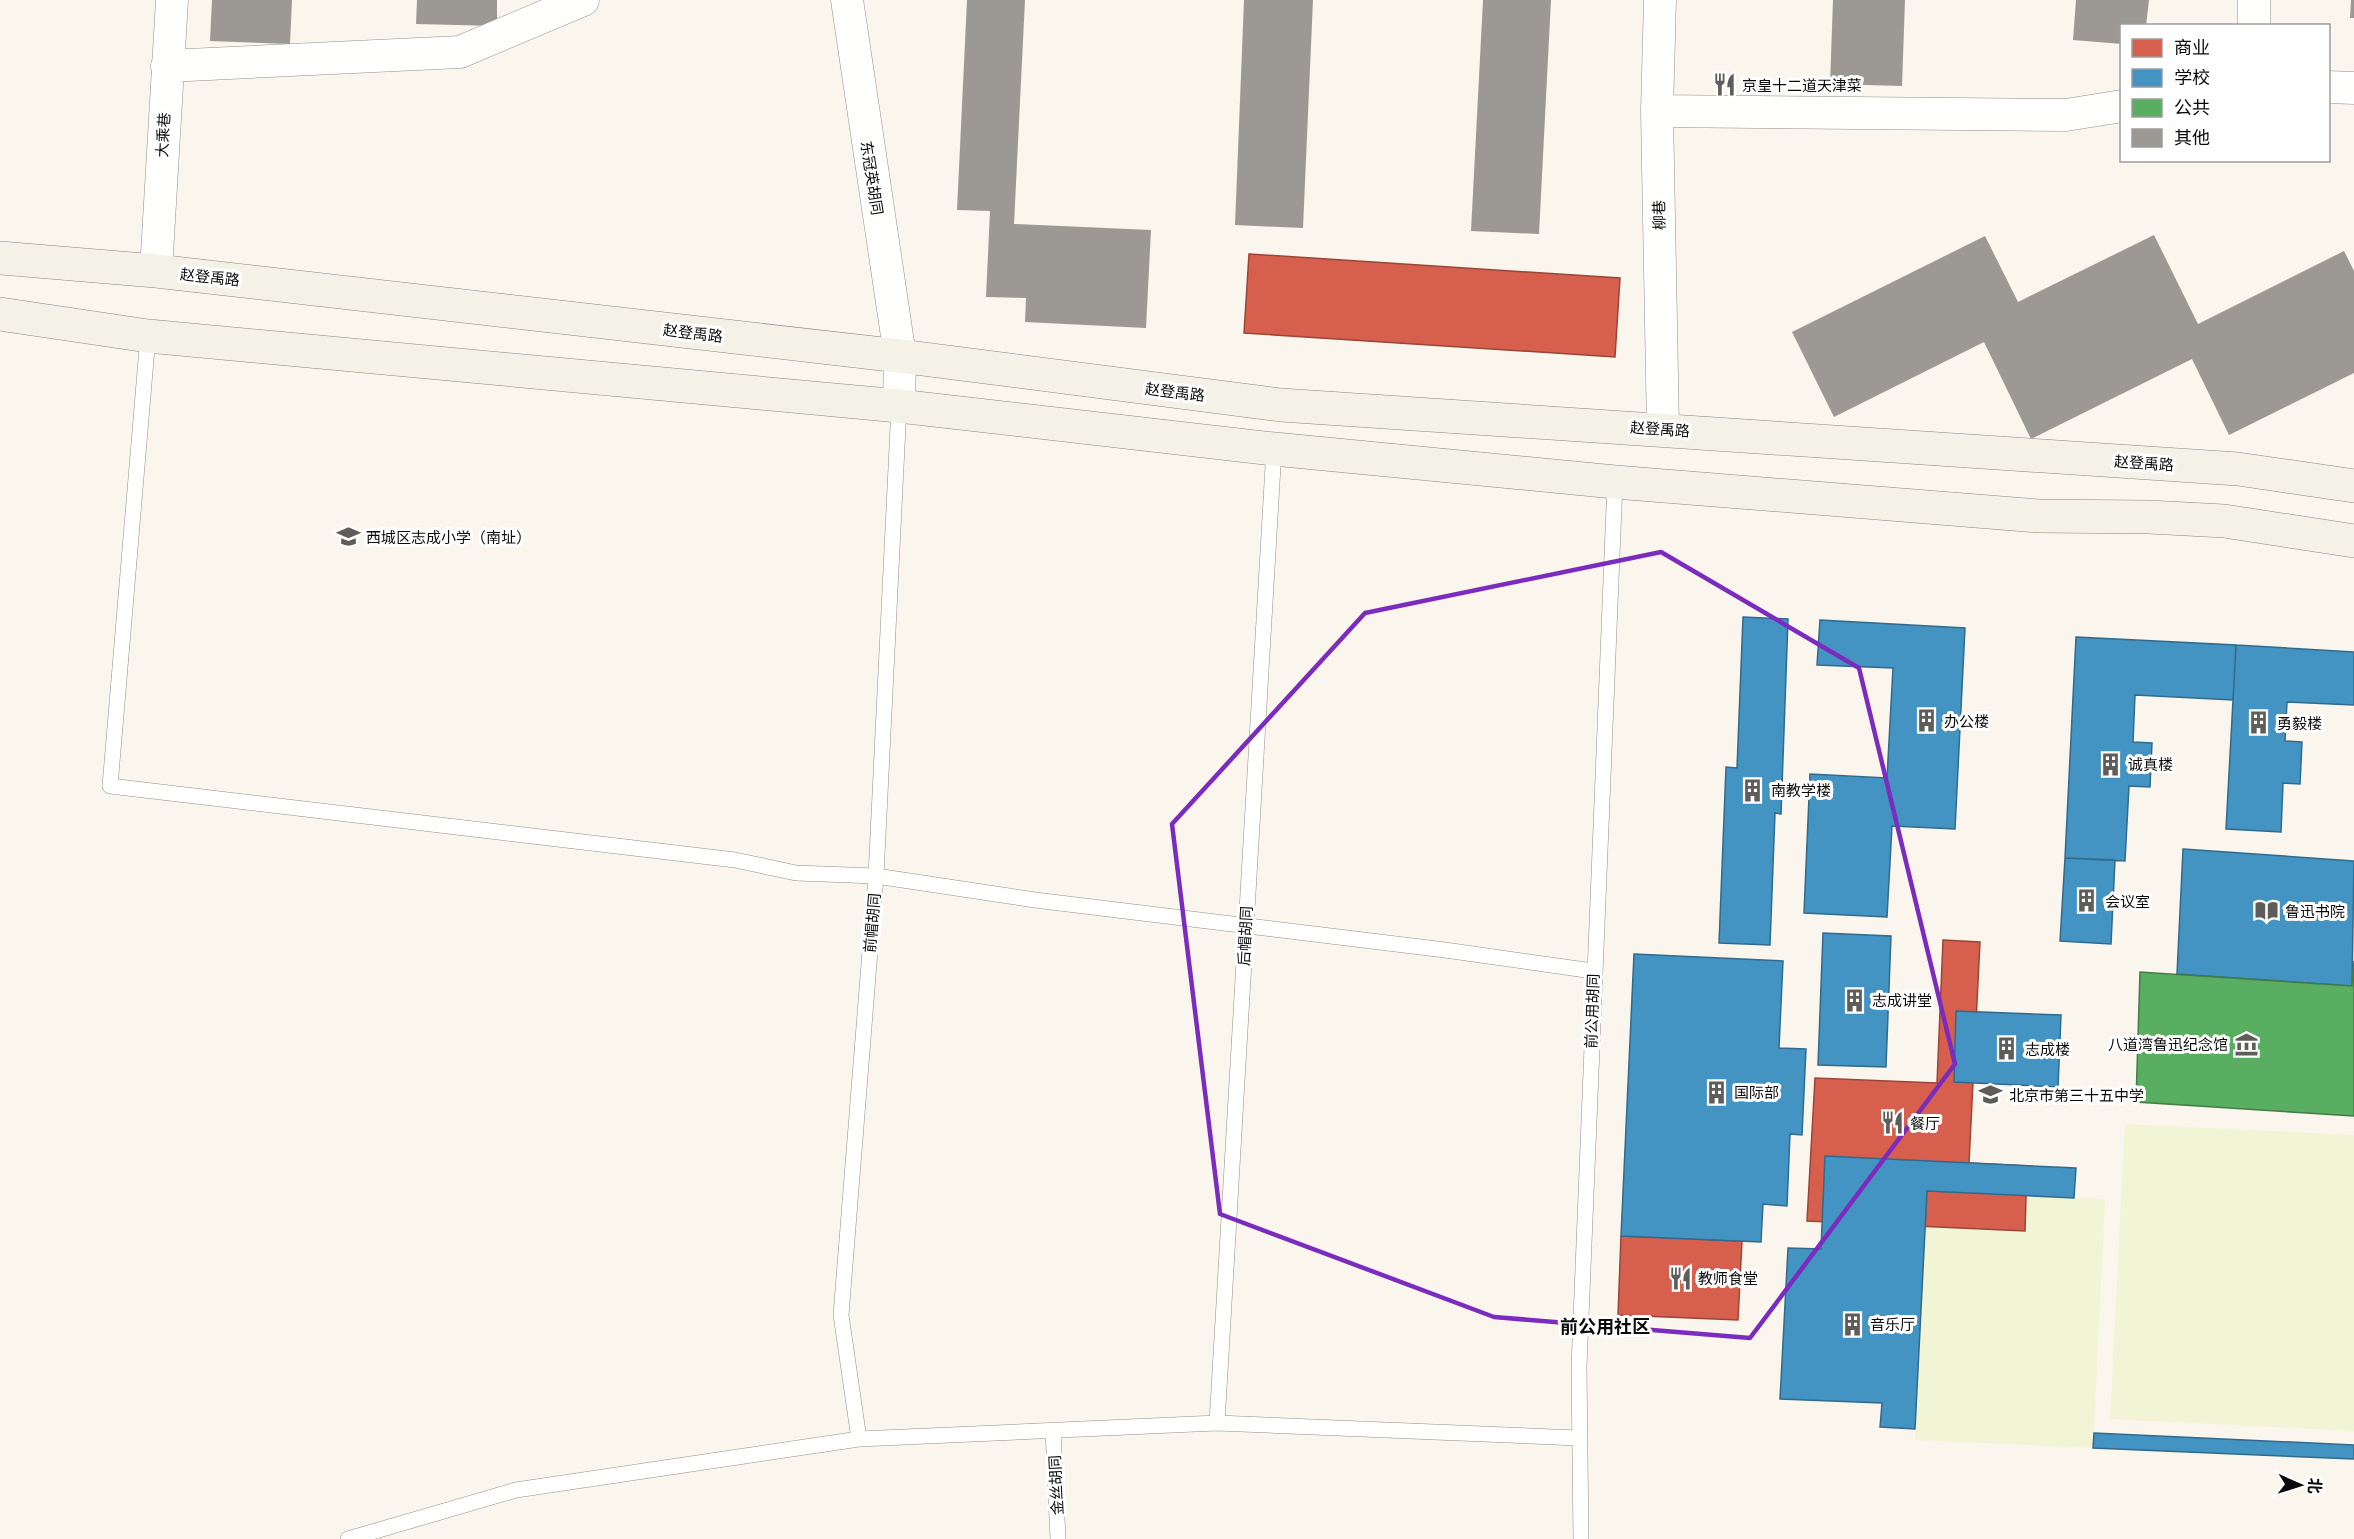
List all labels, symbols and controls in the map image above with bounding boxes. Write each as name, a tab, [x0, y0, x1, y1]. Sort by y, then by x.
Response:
legend	[2120, 24, 2330, 162]
text: 商业	[2174, 35, 2210, 60]
text: 学校	[2174, 65, 2210, 90]
restaurant icon: 京皇十二道天津菜	[1711, 72, 1737, 98]
place label: 京皇十二道天津菜	[1742, 75, 1862, 96]
text: 公共	[2174, 95, 2210, 120]
street label: 大乘巷	[151, 112, 175, 158]
text: 其他	[2174, 125, 2210, 150]
street label: 东冠英胡同	[856, 139, 888, 217]
street label: 柳巷	[1648, 200, 1670, 230]
street label: 赵登禹路	[179, 263, 241, 291]
street label: 赵登禹路	[662, 319, 724, 347]
street label: 赵登禹路	[1144, 378, 1206, 406]
street label: 赵登禹路	[1629, 416, 1691, 442]
street label: 赵登禹路	[2113, 450, 2175, 476]
school or university icon: 西城区志成小学（南址）	[335, 524, 361, 550]
place label: 西城区志成小学（南址）	[366, 527, 531, 548]
building icon: 办公楼	[1913, 708, 1939, 734]
building icon: 勇毅楼	[2246, 710, 2272, 736]
place label: 办公楼	[1944, 711, 1989, 732]
place label: 勇毅楼	[2277, 713, 2322, 734]
building icon: 诚真楼	[2097, 751, 2123, 777]
place label: 诚真楼	[2128, 754, 2173, 775]
building icon: 南教学楼	[1740, 777, 1766, 803]
place label: 南教学楼	[1771, 780, 1831, 801]
building icon: 会议室	[2074, 888, 2100, 914]
place label: 会议室	[2105, 891, 2150, 912]
street label: 前帽胡同	[859, 892, 885, 954]
library icon: 鲁迅书院	[2254, 898, 2280, 924]
place label: 鲁迅书院	[2285, 901, 2345, 922]
street label: 后帽胡同	[1233, 905, 1257, 967]
street label: 前公用胡同	[1580, 973, 1604, 1049]
building icon: 志成讲堂	[1841, 987, 1867, 1013]
place label: 志成讲堂	[1872, 990, 1932, 1011]
museum icon: 八道湾鲁迅纪念馆	[2233, 1031, 2259, 1057]
place label: 八道湾鲁迅纪念馆	[2108, 1034, 2228, 1055]
building icon: 志成楼	[1994, 1036, 2020, 1062]
place label: 志成楼	[2025, 1039, 2070, 1060]
building icon: 国际部	[1703, 1079, 1729, 1105]
place label: 国际部	[1734, 1082, 1779, 1103]
school or university icon: 北京市第三十五中学	[1978, 1082, 2004, 1108]
place label: 北京市第三十五中学	[2009, 1085, 2144, 1106]
restaurant icon: 餐厅	[1879, 1110, 1905, 1136]
place label: 餐厅	[1910, 1113, 1940, 1134]
restaurant icon: 教师食堂	[1667, 1265, 1693, 1291]
place label: 教师食堂	[1698, 1268, 1758, 1289]
building icon: 音乐厅	[1839, 1311, 1865, 1337]
district label: 前公用社区	[1560, 1314, 1650, 1339]
place label: 音乐厅	[1870, 1314, 1915, 1335]
street label: 金丝胡同	[1044, 1454, 1068, 1516]
north arrow	[2270, 1455, 2330, 1515]
text: 北	[2304, 1477, 2326, 1494]

